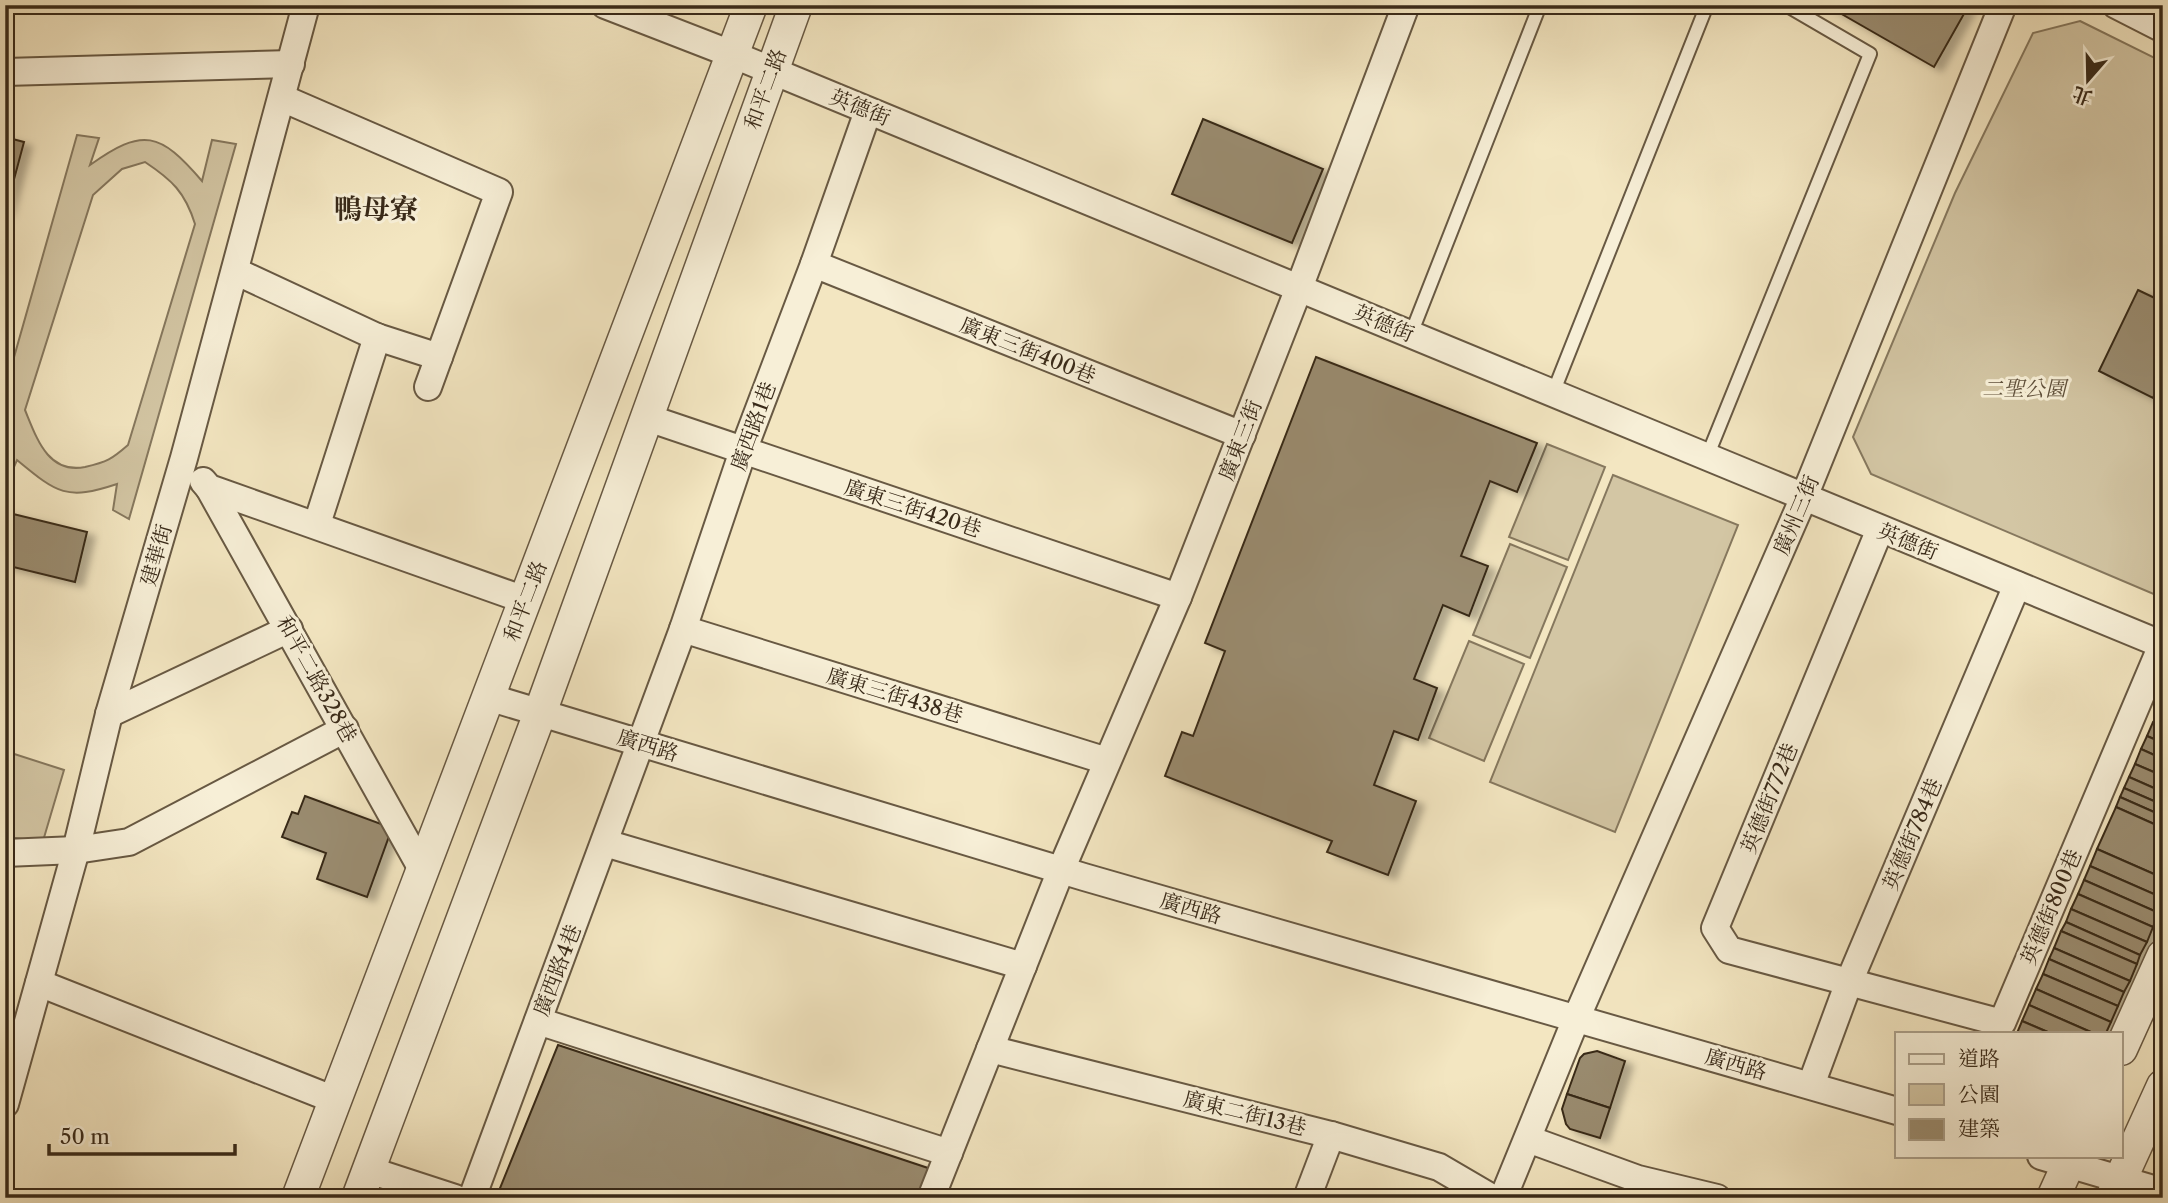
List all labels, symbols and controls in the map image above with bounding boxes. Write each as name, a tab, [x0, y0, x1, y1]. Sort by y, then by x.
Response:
street label: 和平二路	[739, 45, 791, 133]
north arrow	[2052, 46, 2122, 116]
text: 北	[2069, 81, 2095, 110]
street label: 英德街	[826, 84, 894, 130]
district label: 鴨母寮	[334, 192, 418, 226]
street label: 英德街	[1350, 299, 1418, 347]
street label: 廣東三街400巷	[957, 311, 1099, 389]
park label: 二聖公園	[1982, 376, 2069, 401]
street label: 廣西路1巷	[725, 378, 781, 474]
street label: 廣東三街	[1213, 396, 1267, 484]
street label: 廣州三街	[1768, 471, 1824, 559]
street label: 廣東三街420巷	[841, 474, 985, 542]
street label: 英德街	[1874, 518, 1942, 564]
street label: 建華街	[135, 521, 177, 589]
street label: 和平二路	[498, 557, 552, 645]
street label: 和平二路328巷	[272, 611, 362, 747]
street label: 廣東三街438巷	[824, 662, 966, 728]
street label: 廣西路	[614, 724, 682, 766]
street label: 英德街772巷	[1736, 739, 1802, 857]
street label: 英德街784巷	[1877, 774, 1947, 894]
street label: 英德街800巷	[2015, 845, 2087, 969]
street label: 廣西路	[1157, 887, 1225, 929]
street label: 廣西路4巷	[528, 921, 586, 1019]
legend	[1895, 1032, 2122, 1158]
street label: 廣西路	[1702, 1043, 1770, 1085]
text: 道路	[1958, 1046, 2000, 1071]
text: 公園	[1958, 1082, 2000, 1107]
street label: 廣東二街13巷	[1181, 1086, 1309, 1140]
scale bar	[49, 1112, 234, 1156]
text: 建築	[1958, 1116, 2000, 1141]
text: 50 m	[60, 1124, 110, 1149]

